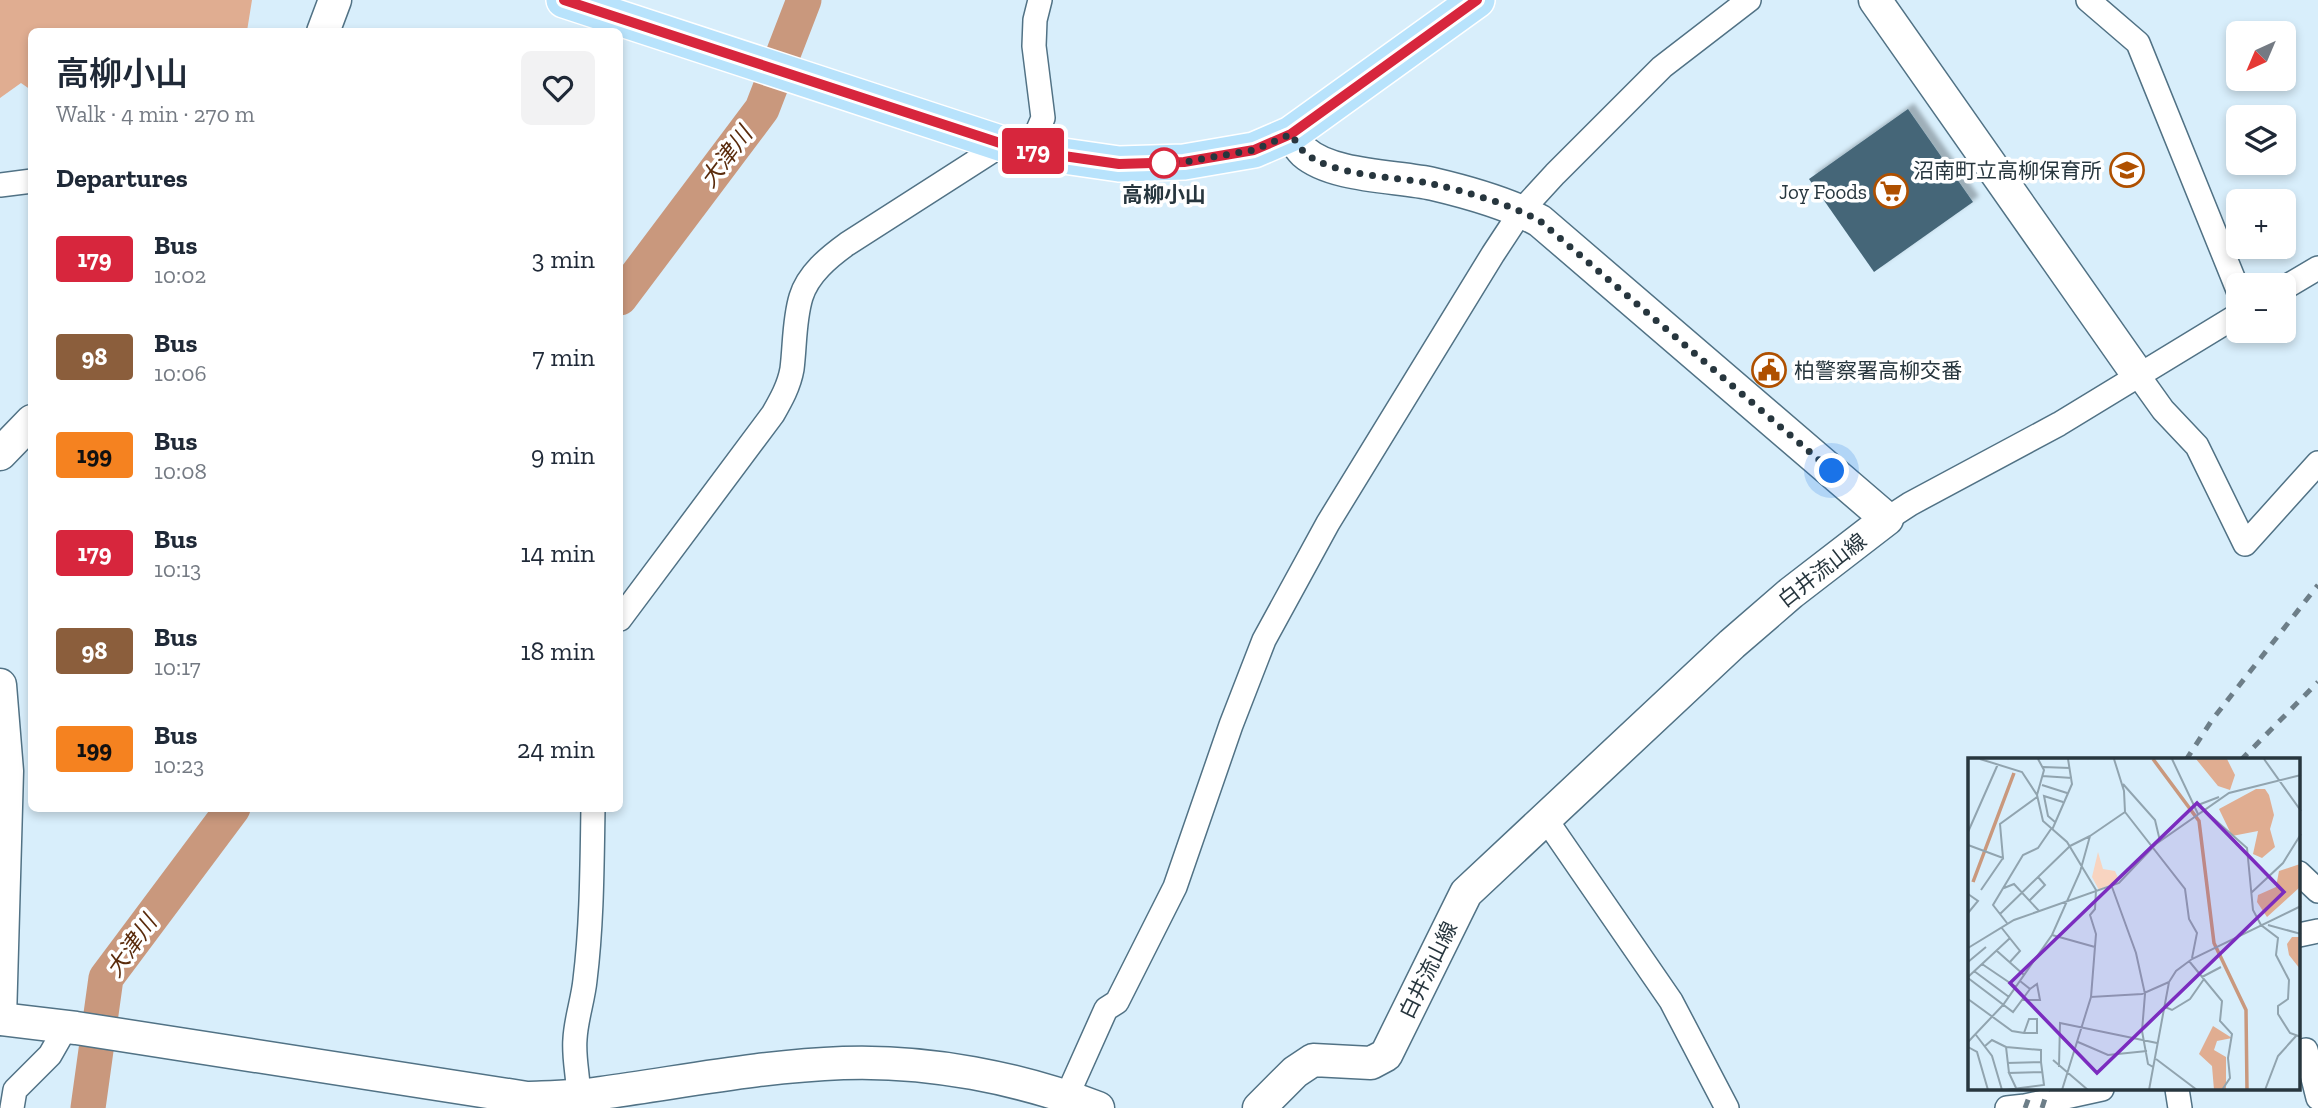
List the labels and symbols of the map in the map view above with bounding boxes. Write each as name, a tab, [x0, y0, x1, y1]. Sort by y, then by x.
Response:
north arrow	[2226, 21, 2296, 91]
water label: 大津川	[694, 119, 760, 193]
line badge: 179	[993, 128, 1073, 174]
marker: 高柳小山	[1149, 148, 1179, 178]
school or university icon: 沼南町立高柳保育所	[2108, 151, 2146, 189]
place label: 沼南町立高柳保育所	[1913, 158, 2102, 183]
supermarket icon: Joy Foods	[1872, 172, 1910, 210]
place label: Joy Foods	[1779, 179, 1867, 204]
place label: 高柳小山	[1122, 182, 1206, 207]
public building icon: 柏警察署高柳交番	[1750, 351, 1788, 389]
place label: 柏警察署高柳交番	[1794, 358, 1962, 383]
your location	[1814, 453, 1849, 488]
street label: 白井流山線	[1773, 528, 1871, 612]
inset map	[1968, 758, 2300, 1090]
water label: 大津川	[100, 907, 164, 982]
street label: 白井流山線	[1394, 917, 1462, 1023]

